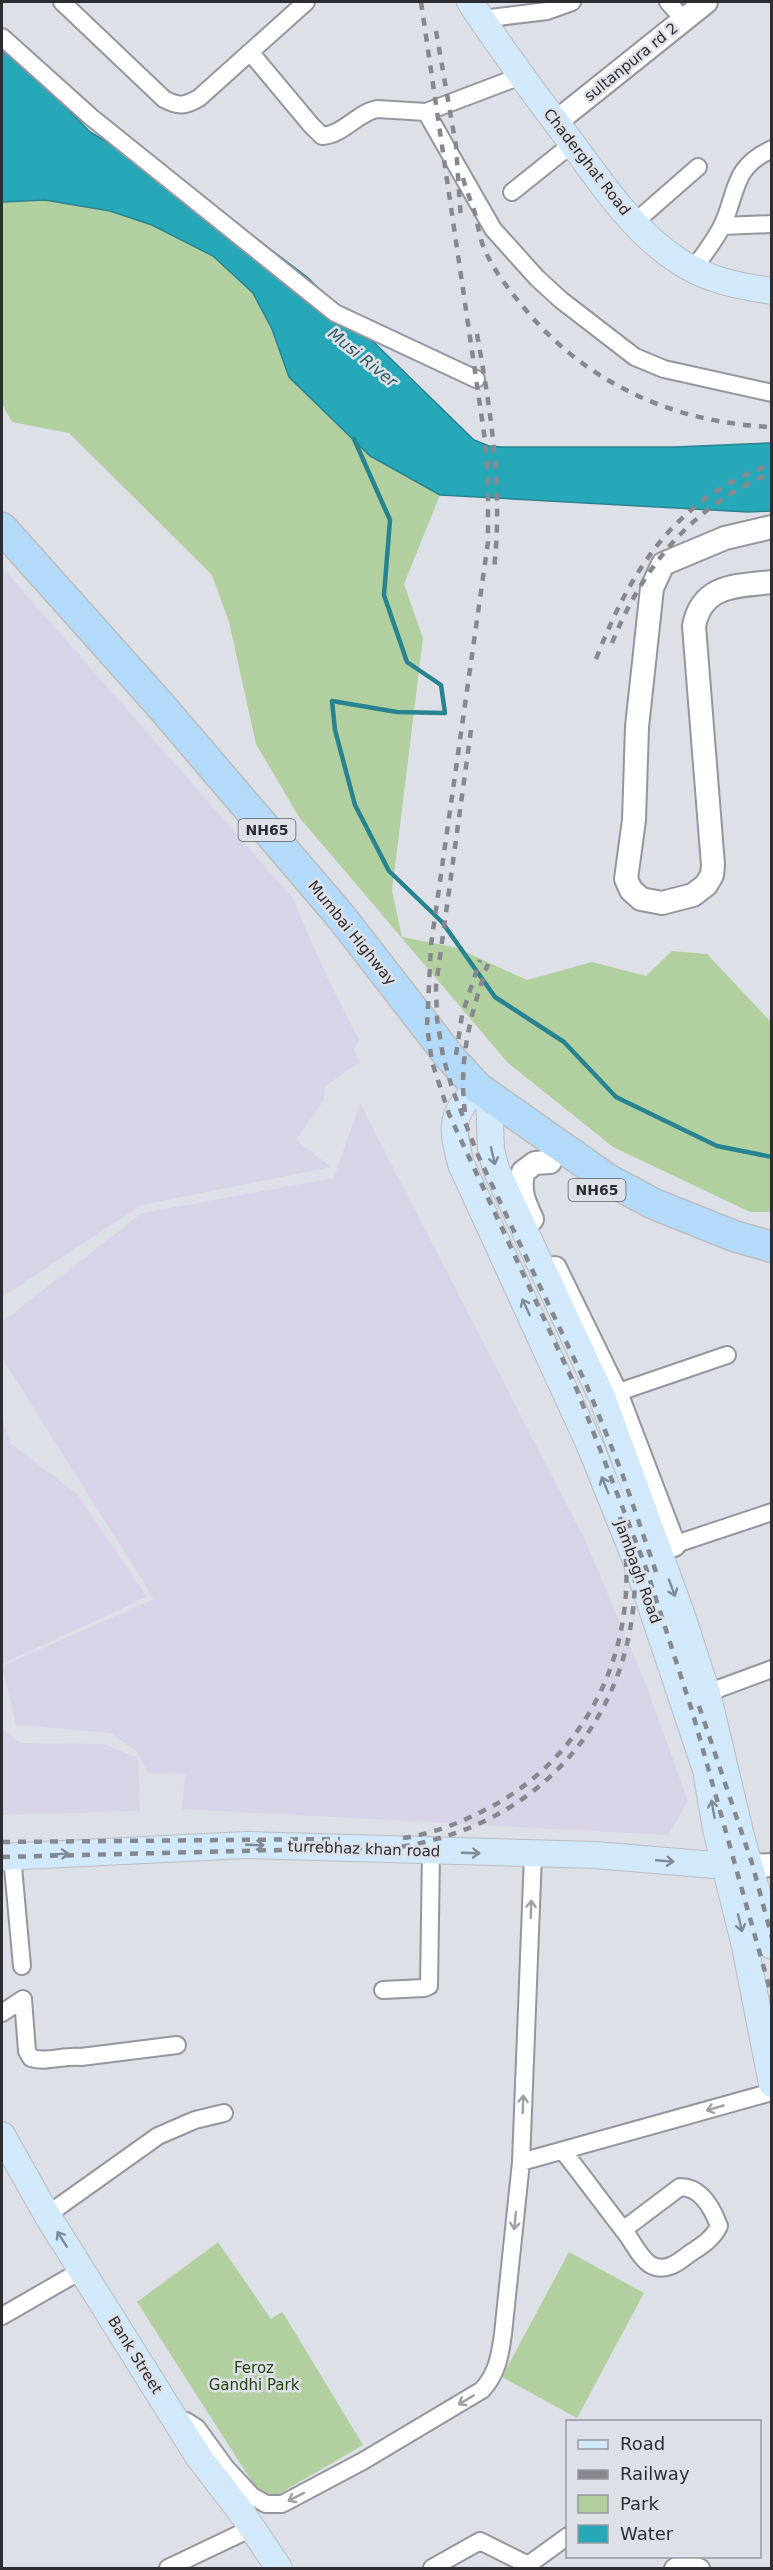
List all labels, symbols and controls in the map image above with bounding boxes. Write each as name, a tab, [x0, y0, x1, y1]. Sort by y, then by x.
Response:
street label: sultanpura rd 2	[581, 19, 681, 105]
street label: Chaderghat Road	[540, 105, 634, 219]
water label: Musi River	[324, 324, 402, 392]
road number: NH65	[238, 819, 296, 841]
street label: Mumbai Highway	[304, 877, 400, 989]
one-way arrow	[488, 1146, 500, 1165]
road number: NH65	[568, 1179, 626, 1201]
one-way arrow	[520, 1298, 532, 1316]
one-way arrow	[599, 1476, 610, 1495]
street label: Jambagh Road	[611, 1517, 665, 1626]
one-way arrow	[668, 1578, 679, 1597]
one-way arrow	[707, 1800, 718, 1820]
street label: turrebhaz khan road	[287, 1837, 441, 1861]
one-way arrow	[244, 1839, 264, 1851]
one-way arrow	[460, 1847, 480, 1858]
one-way arrow	[49, 1849, 69, 1860]
one-way arrow	[655, 1856, 675, 1867]
one-way arrow	[525, 1900, 536, 1920]
one-way arrow	[735, 1913, 746, 1932]
one-way arrow	[517, 2095, 529, 2115]
one-way arrow	[706, 2103, 725, 2114]
one-way arrow	[509, 2210, 520, 2230]
one-way arrow	[56, 2231, 68, 2248]
street label: Bank Street	[104, 2313, 166, 2397]
park label: Feroz Gandhi Park	[209, 2359, 300, 2394]
one-way arrow	[458, 2395, 475, 2407]
legend	[566, 2420, 761, 2558]
text: Road	[620, 2433, 665, 2454]
text: Railway	[620, 2463, 690, 2484]
one-way arrow	[288, 2492, 306, 2503]
text: Park	[620, 2493, 659, 2514]
text: Water	[620, 2523, 674, 2544]

